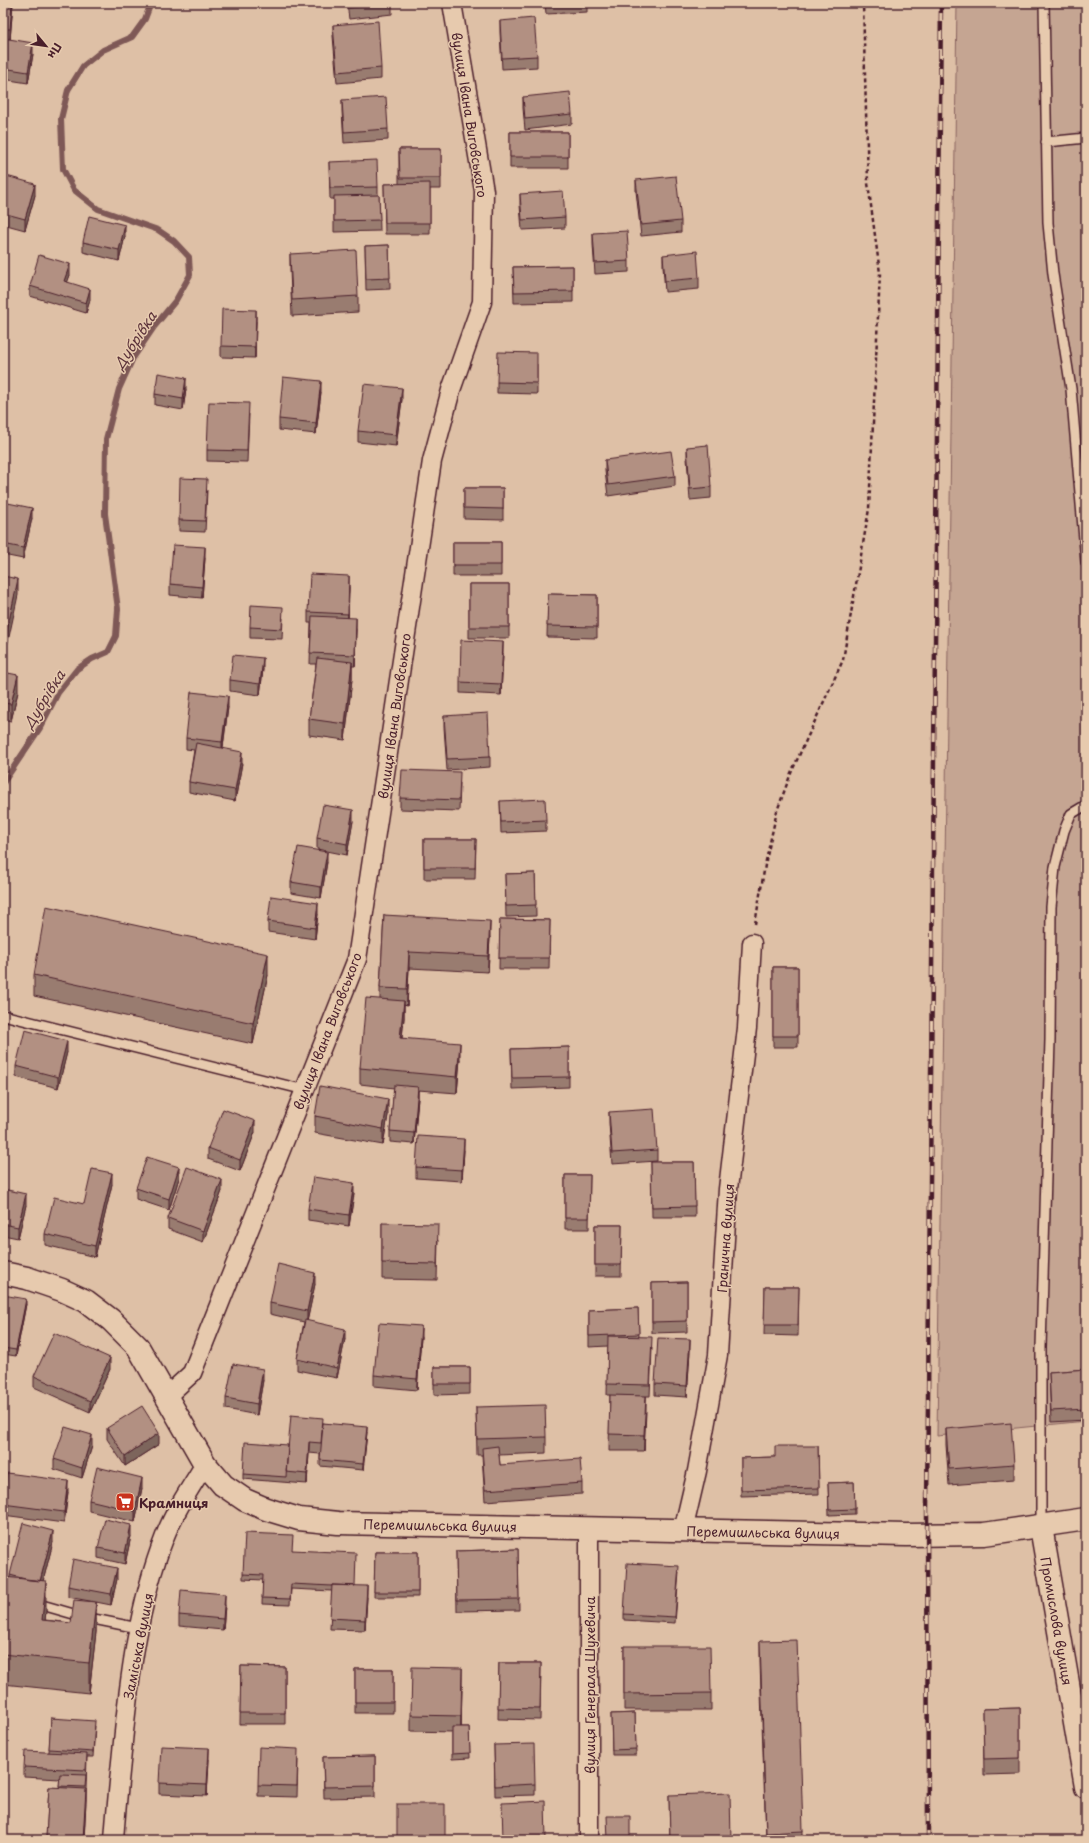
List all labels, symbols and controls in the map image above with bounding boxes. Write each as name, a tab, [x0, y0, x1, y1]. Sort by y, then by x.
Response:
north arrow	[26, 26, 66, 66]
street label: вулиця Івана Виговського	[448, 31, 492, 199]
text: Пн	[44, 40, 66, 62]
water label: Дубрівка	[107, 306, 162, 375]
street label: вулиця Івана Виговського	[373, 632, 415, 800]
water label: Дубрівка	[17, 665, 71, 734]
street label: вулиця Івана Виговського	[288, 950, 366, 1112]
street label: Гранична вулиця	[712, 1183, 738, 1293]
supermarket icon: Крамниця	[114, 1491, 136, 1513]
place label: Крамниця	[139, 1493, 208, 1512]
street label: Перемишльська вулиця	[363, 1514, 517, 1536]
street label: Перемишльська вулиця	[686, 1521, 840, 1543]
street label: Промислова вулиця	[1036, 1555, 1078, 1687]
street label: Заміська вулиця	[118, 1591, 158, 1701]
street label: вулиця Генерала Шухевича	[580, 1596, 599, 1774]

